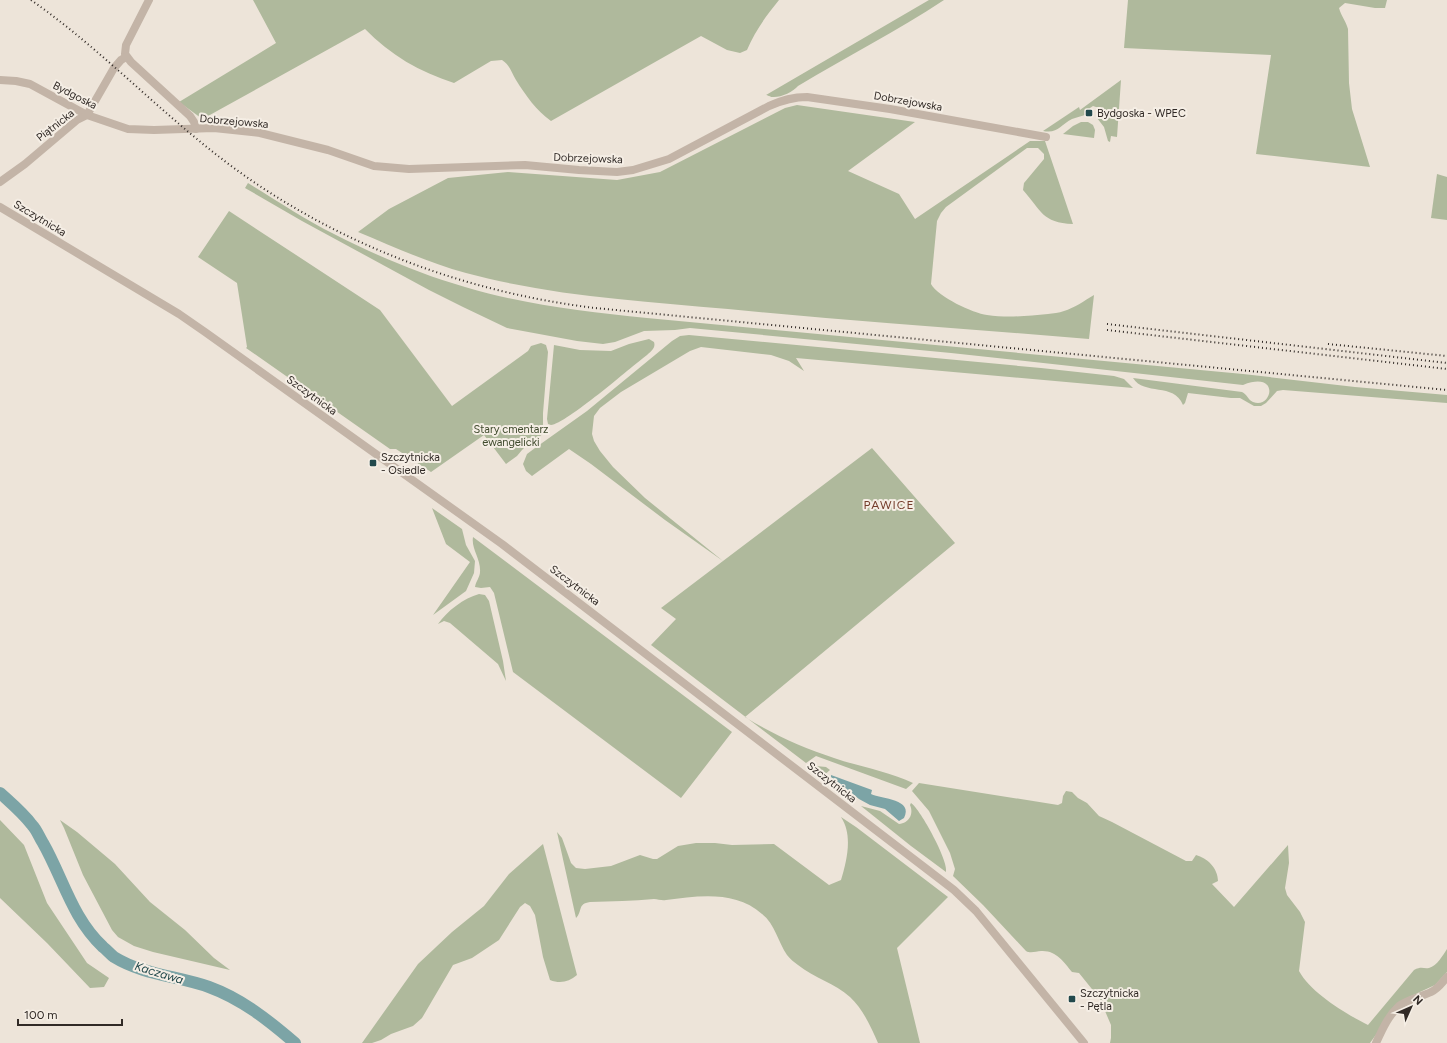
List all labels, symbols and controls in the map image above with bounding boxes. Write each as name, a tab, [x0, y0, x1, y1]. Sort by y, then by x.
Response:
street label: Bydgoska	[51, 79, 99, 112]
street label: Dobrzejowska	[873, 89, 943, 114]
street label: Piątnicka	[34, 107, 77, 144]
place label: Bydgoska - WPEC	[1097, 107, 1186, 120]
marker: Bydgoska - WPEC	[1084, 108, 1094, 118]
street label: Dobrzejowska	[199, 112, 269, 131]
street label: Dobrzejowska	[553, 151, 623, 166]
street label: Szczytnicka	[11, 198, 68, 239]
street label: Szczytnicka	[284, 373, 339, 418]
park label: Stary cmentarz ewangelicki	[473, 423, 549, 449]
place label: Szczytnicka - Osiedle	[381, 451, 440, 477]
marker: Szczytnicka - Osiedle	[368, 458, 378, 468]
district label: PAWICE	[863, 498, 915, 512]
street label: Szczytnicka	[547, 562, 602, 608]
street label: Szczytnicka	[804, 759, 859, 806]
water label: Kaczawa	[133, 959, 185, 987]
place label: Szczytnicka - Pętla	[1080, 987, 1139, 1013]
north arrow	[1391, 987, 1431, 1027]
text: N	[1410, 993, 1425, 1008]
marker: Szczytnicka - Pętla	[1067, 994, 1077, 1004]
scale bar	[18, 1001, 122, 1027]
text: 100 m	[24, 1008, 58, 1022]

